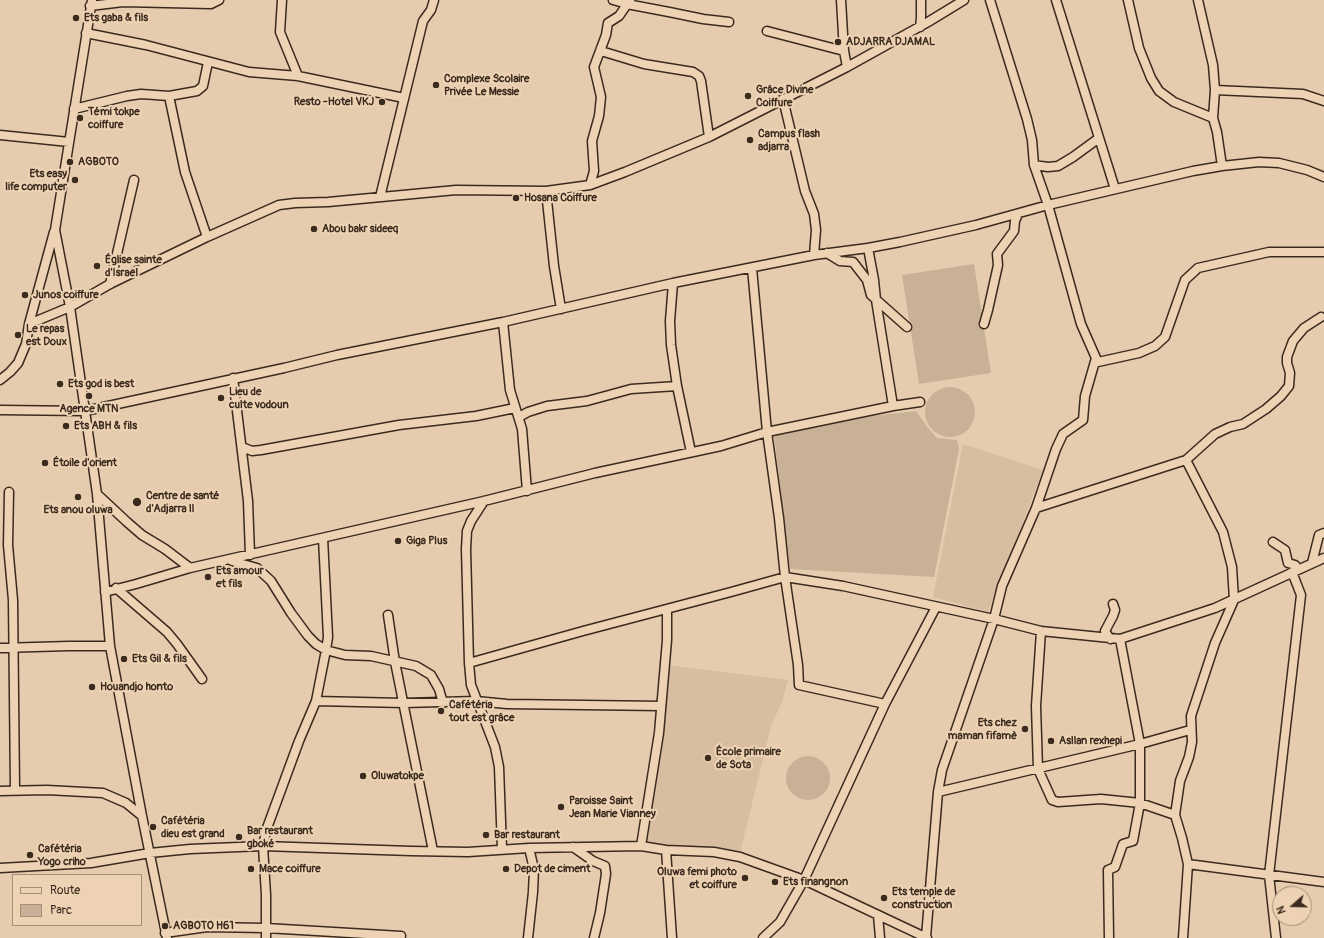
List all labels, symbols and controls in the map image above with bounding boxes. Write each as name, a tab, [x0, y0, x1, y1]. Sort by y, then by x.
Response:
place label: Ets gaba & fils	[84, 11, 148, 25]
marker: Ets gaba & fils	[71, 13, 81, 23]
place label: ADJARRA DJAMAL	[846, 35, 935, 49]
marker: ADJARRA DJAMAL	[833, 37, 843, 47]
place label: Complexe Scolaire Privée Le Messie	[444, 72, 529, 98]
marker: Complexe Scolaire Privée Le Messie	[431, 80, 441, 90]
place label: Grâce Divine Coiffure	[756, 83, 813, 109]
marker: Grâce Divine Coiffure	[743, 91, 753, 101]
place label: Resto -Hotel VKJ	[294, 95, 374, 109]
marker: Resto -Hotel VKJ	[377, 97, 387, 107]
place label: Témi tokpe coiffure	[88, 105, 140, 131]
marker: Témi tokpe coiffure	[75, 113, 85, 123]
place label: Campus flash adjarra	[758, 127, 820, 153]
marker: Campus flash adjarra	[745, 135, 755, 145]
place label: AGBOTO	[78, 155, 119, 169]
marker: AGBOTO	[65, 157, 75, 167]
place label: Ets easy life computer	[5, 167, 67, 193]
marker: Ets easy life computer	[70, 175, 80, 185]
place label: Hosana Coiffure	[524, 191, 597, 205]
marker: Hosana Coiffure	[511, 193, 521, 203]
place label: Abou bakr sideeq	[322, 222, 398, 236]
marker: Abou bakr sideeq	[309, 224, 319, 234]
place label: Église sainte d'Israël	[105, 253, 162, 279]
marker: Église sainte d'Israël	[92, 261, 102, 271]
place label: Junos coiffure	[33, 288, 99, 302]
marker: Junos coiffure	[20, 290, 30, 300]
place label: Le repas est Doux	[26, 322, 67, 348]
marker: Le repas est Doux	[13, 330, 23, 340]
place label: Ets god is best	[68, 377, 134, 391]
marker: Ets god is best	[55, 379, 65, 389]
place label: Lieu de culte vodoun	[229, 385, 289, 411]
marker: Agence MTN	[84, 391, 94, 401]
marker: Lieu de culte vodoun	[216, 393, 226, 403]
place label: Agence MTN	[60, 402, 118, 416]
place label: Ets ABH & fils	[74, 419, 137, 433]
marker: Ets ABH & fils	[61, 421, 71, 431]
place label: Étoile d'orient	[53, 456, 117, 470]
marker: Étoile d'orient	[40, 458, 50, 468]
place label: Centre de santé d'Adjarra ll	[146, 489, 219, 515]
marker: Ets anou oluwa	[73, 492, 83, 502]
marker: Centre de santé d'Adjarra ll	[131, 496, 143, 508]
place label: Ets anou oluwa	[43, 503, 113, 517]
place label: Giga Plus	[406, 534, 447, 548]
marker: Giga Plus	[393, 536, 403, 546]
place label: Ets amour et fils	[216, 564, 264, 590]
marker: Ets amour et fils	[203, 572, 213, 582]
place label: Ets Gil & fils	[132, 652, 187, 666]
marker: Ets Gil & fils	[119, 654, 129, 664]
place label: Houandjo honto	[100, 680, 173, 694]
marker: Houandjo honto	[87, 682, 97, 692]
place label: Cafétéria tout est grâce	[449, 698, 514, 724]
marker: Cafétéria tout est grâce	[436, 706, 446, 716]
place label: Ets chez maman fifamè	[948, 716, 1017, 742]
marker: Ets chez maman fifamè	[1020, 724, 1030, 734]
place label: Asllan rexhepi	[1059, 734, 1122, 748]
marker: Asllan rexhepi	[1046, 736, 1056, 746]
place label: École primaire de Sota	[716, 745, 781, 771]
marker: École primaire de Sota	[703, 753, 713, 763]
place label: Oluwatokpe	[371, 769, 424, 783]
marker: Oluwatokpe	[358, 771, 368, 781]
place label: Paroisse Saint Jean Marie Vianney	[569, 794, 656, 820]
marker: Paroisse Saint Jean Marie Vianney	[556, 802, 566, 812]
place label: Cafétéria dieu est grand	[161, 814, 225, 840]
marker: Cafétéria dieu est grand	[148, 822, 158, 832]
place label: Bar restaurant gboké	[247, 824, 313, 850]
place label: Bar restaurant	[494, 828, 560, 842]
marker: Bar restaurant	[481, 830, 491, 840]
marker: Bar restaurant gboké	[234, 832, 244, 842]
place label: Cafétéria Yogo criho	[38, 842, 86, 868]
marker: Cafétéria Yogo criho	[25, 850, 35, 860]
place label: Mace coiffure	[259, 862, 321, 876]
place label: Depot de ciment	[514, 862, 590, 876]
marker: Mace coiffure	[246, 864, 256, 874]
marker: Depot de ciment	[501, 864, 511, 874]
place label: Oluwa femi photo et coiffure	[657, 865, 737, 891]
marker: Oluwa femi photo et coiffure	[740, 873, 750, 883]
legend	[12, 874, 142, 926]
place label: Ets finangnon	[783, 875, 848, 889]
marker: Ets finangnon	[770, 877, 780, 887]
text: Route	[50, 883, 80, 898]
place label: Ets temple de construction	[892, 885, 956, 911]
north arrow	[1272, 886, 1312, 926]
marker: Ets temple de construction	[879, 893, 889, 903]
text: Parc	[50, 903, 72, 918]
text: N	[1274, 904, 1289, 916]
place label: AGBOTO H61	[173, 919, 234, 933]
marker: AGBOTO H61	[160, 921, 170, 931]

